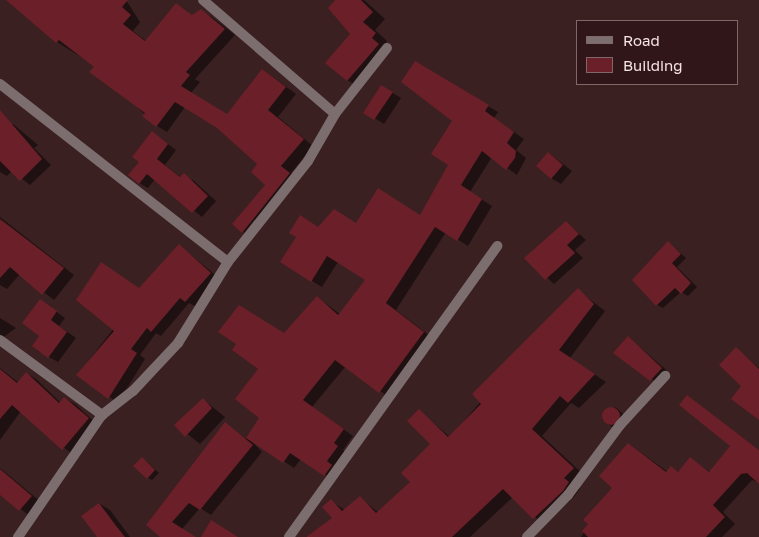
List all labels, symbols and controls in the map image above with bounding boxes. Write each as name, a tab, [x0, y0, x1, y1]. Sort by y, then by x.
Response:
legend	[576, 20, 739, 85]
text: Road	[623, 31, 660, 49]
text: Building	[623, 56, 683, 74]

